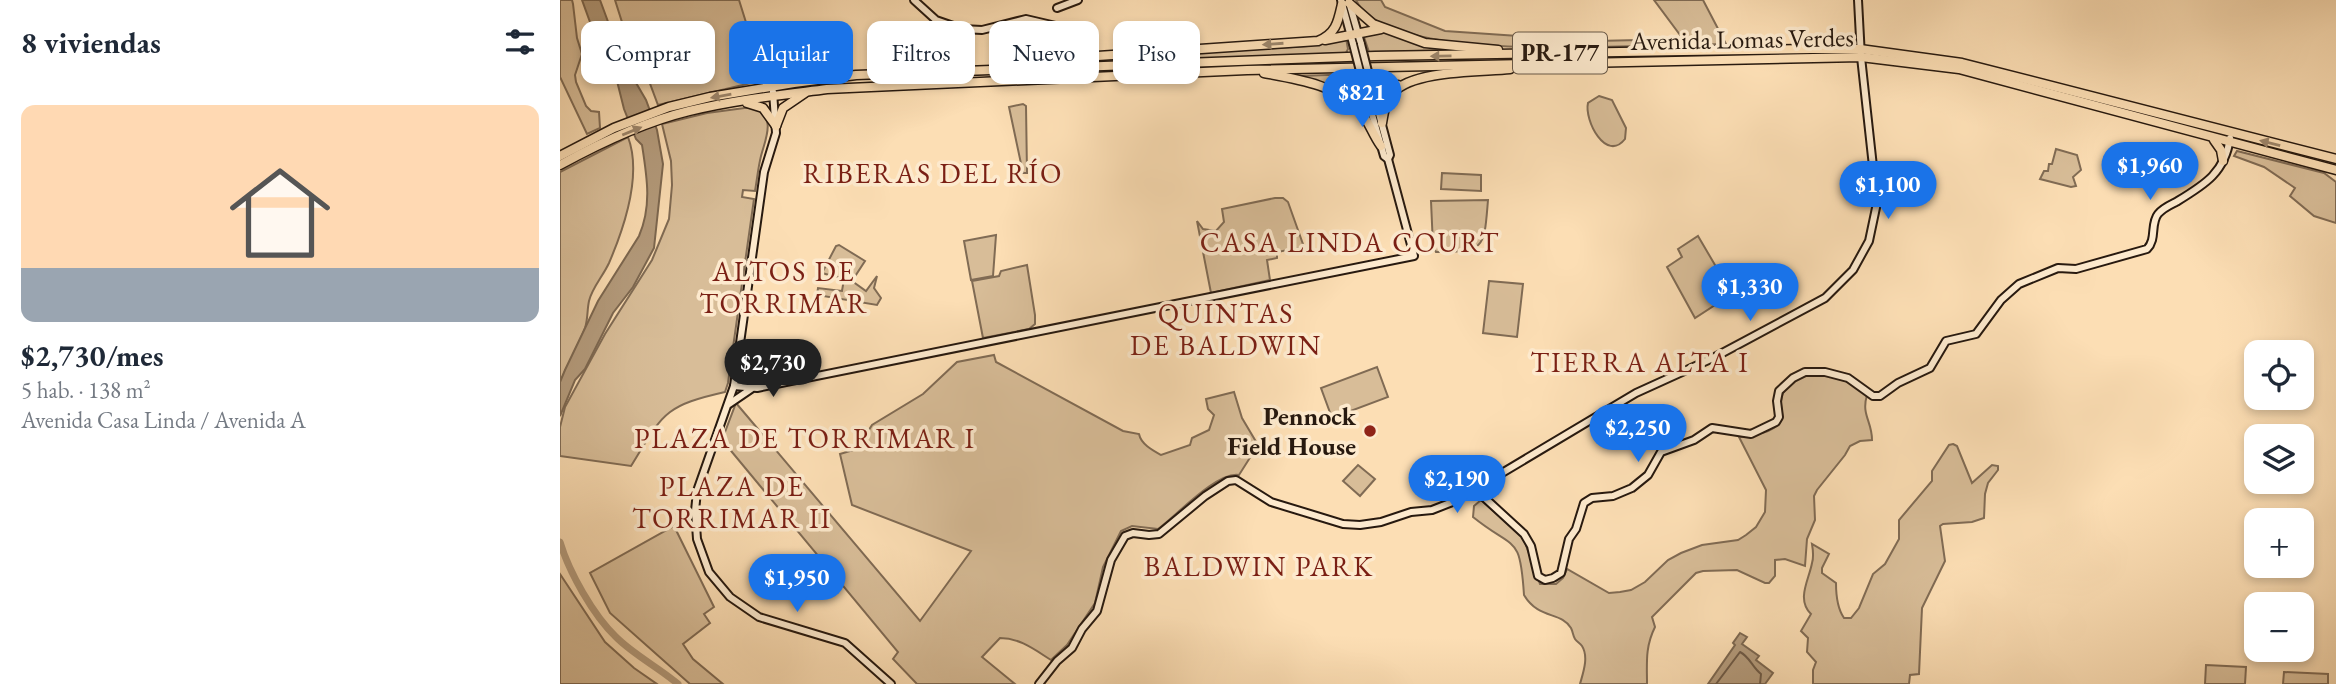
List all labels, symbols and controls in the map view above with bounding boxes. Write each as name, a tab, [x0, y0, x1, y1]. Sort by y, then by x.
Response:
street label: Avenida Lomas Verdes	[1629, 20, 1854, 58]
chip: Comprar	[581, 21, 715, 84]
chip: Alquilar	[729, 21, 853, 84]
chip: Filtros	[867, 21, 975, 84]
chip: Nuevo	[989, 21, 1099, 84]
chip: Piso	[1113, 21, 1200, 84]
text: 8 viviendas	[21, 23, 161, 62]
icon: filters	[501, 23, 539, 61]
road number: PR-177	[1513, 32, 1607, 74]
one-way arrow	[1262, 39, 1284, 50]
one-way arrow	[1430, 50, 1452, 62]
pin: $821	[1321, 69, 1403, 129]
text: $821	[1338, 77, 1386, 107]
one-way arrow	[710, 90, 732, 101]
one-way arrow	[621, 125, 642, 136]
one-way arrow	[2259, 137, 2281, 148]
pin: $1,960	[2093, 142, 2207, 202]
icon: home	[217, 150, 343, 276]
text: $1,960	[2118, 150, 2182, 180]
district label: RIBERAS DEL RÍO	[803, 155, 1063, 191]
pin: $1,100	[1831, 162, 1945, 221]
text: $1,100	[1856, 169, 1920, 199]
district label: CASA LINDA COURT	[1200, 224, 1500, 260]
district label: ALTOS DE TORRIMAR	[699, 253, 869, 321]
pin: $1,330	[1693, 264, 1807, 323]
text: $1,330	[1718, 271, 1782, 301]
district label: QUINTAS DE BALDWIN	[1130, 295, 1322, 363]
text: $2,730/mes	[21, 336, 164, 375]
pin: $2,730	[716, 340, 830, 399]
map controls	[2244, 340, 2314, 662]
button: locate	[2244, 340, 2314, 410]
district label: TIERRA ALTA I	[1530, 344, 1750, 380]
text: $2,730	[741, 347, 805, 377]
text: 5 hab. · 138 m²	[21, 375, 151, 405]
place label: Pennock Field House	[1227, 399, 1357, 463]
text: Avenida Casa Linda / Avenida A	[21, 405, 306, 435]
pin: $2,250	[1581, 405, 1695, 464]
text: $2,250	[1606, 412, 1670, 442]
district label: PLAZA DE TORRIMAR I	[634, 420, 976, 456]
marker: Pennock Field House	[1362, 423, 1378, 439]
button: layers	[2244, 424, 2314, 494]
pin: $2,190	[1400, 456, 1514, 515]
text: $2,190	[1425, 463, 1489, 493]
district label: PLAZA DE TORRIMAR II	[632, 468, 832, 536]
button: +	[2244, 508, 2314, 578]
district label: BALDWIN PARK	[1144, 548, 1374, 584]
pin: $1,950	[740, 554, 854, 614]
text: $1,950	[765, 562, 829, 592]
button: −	[2244, 592, 2314, 662]

